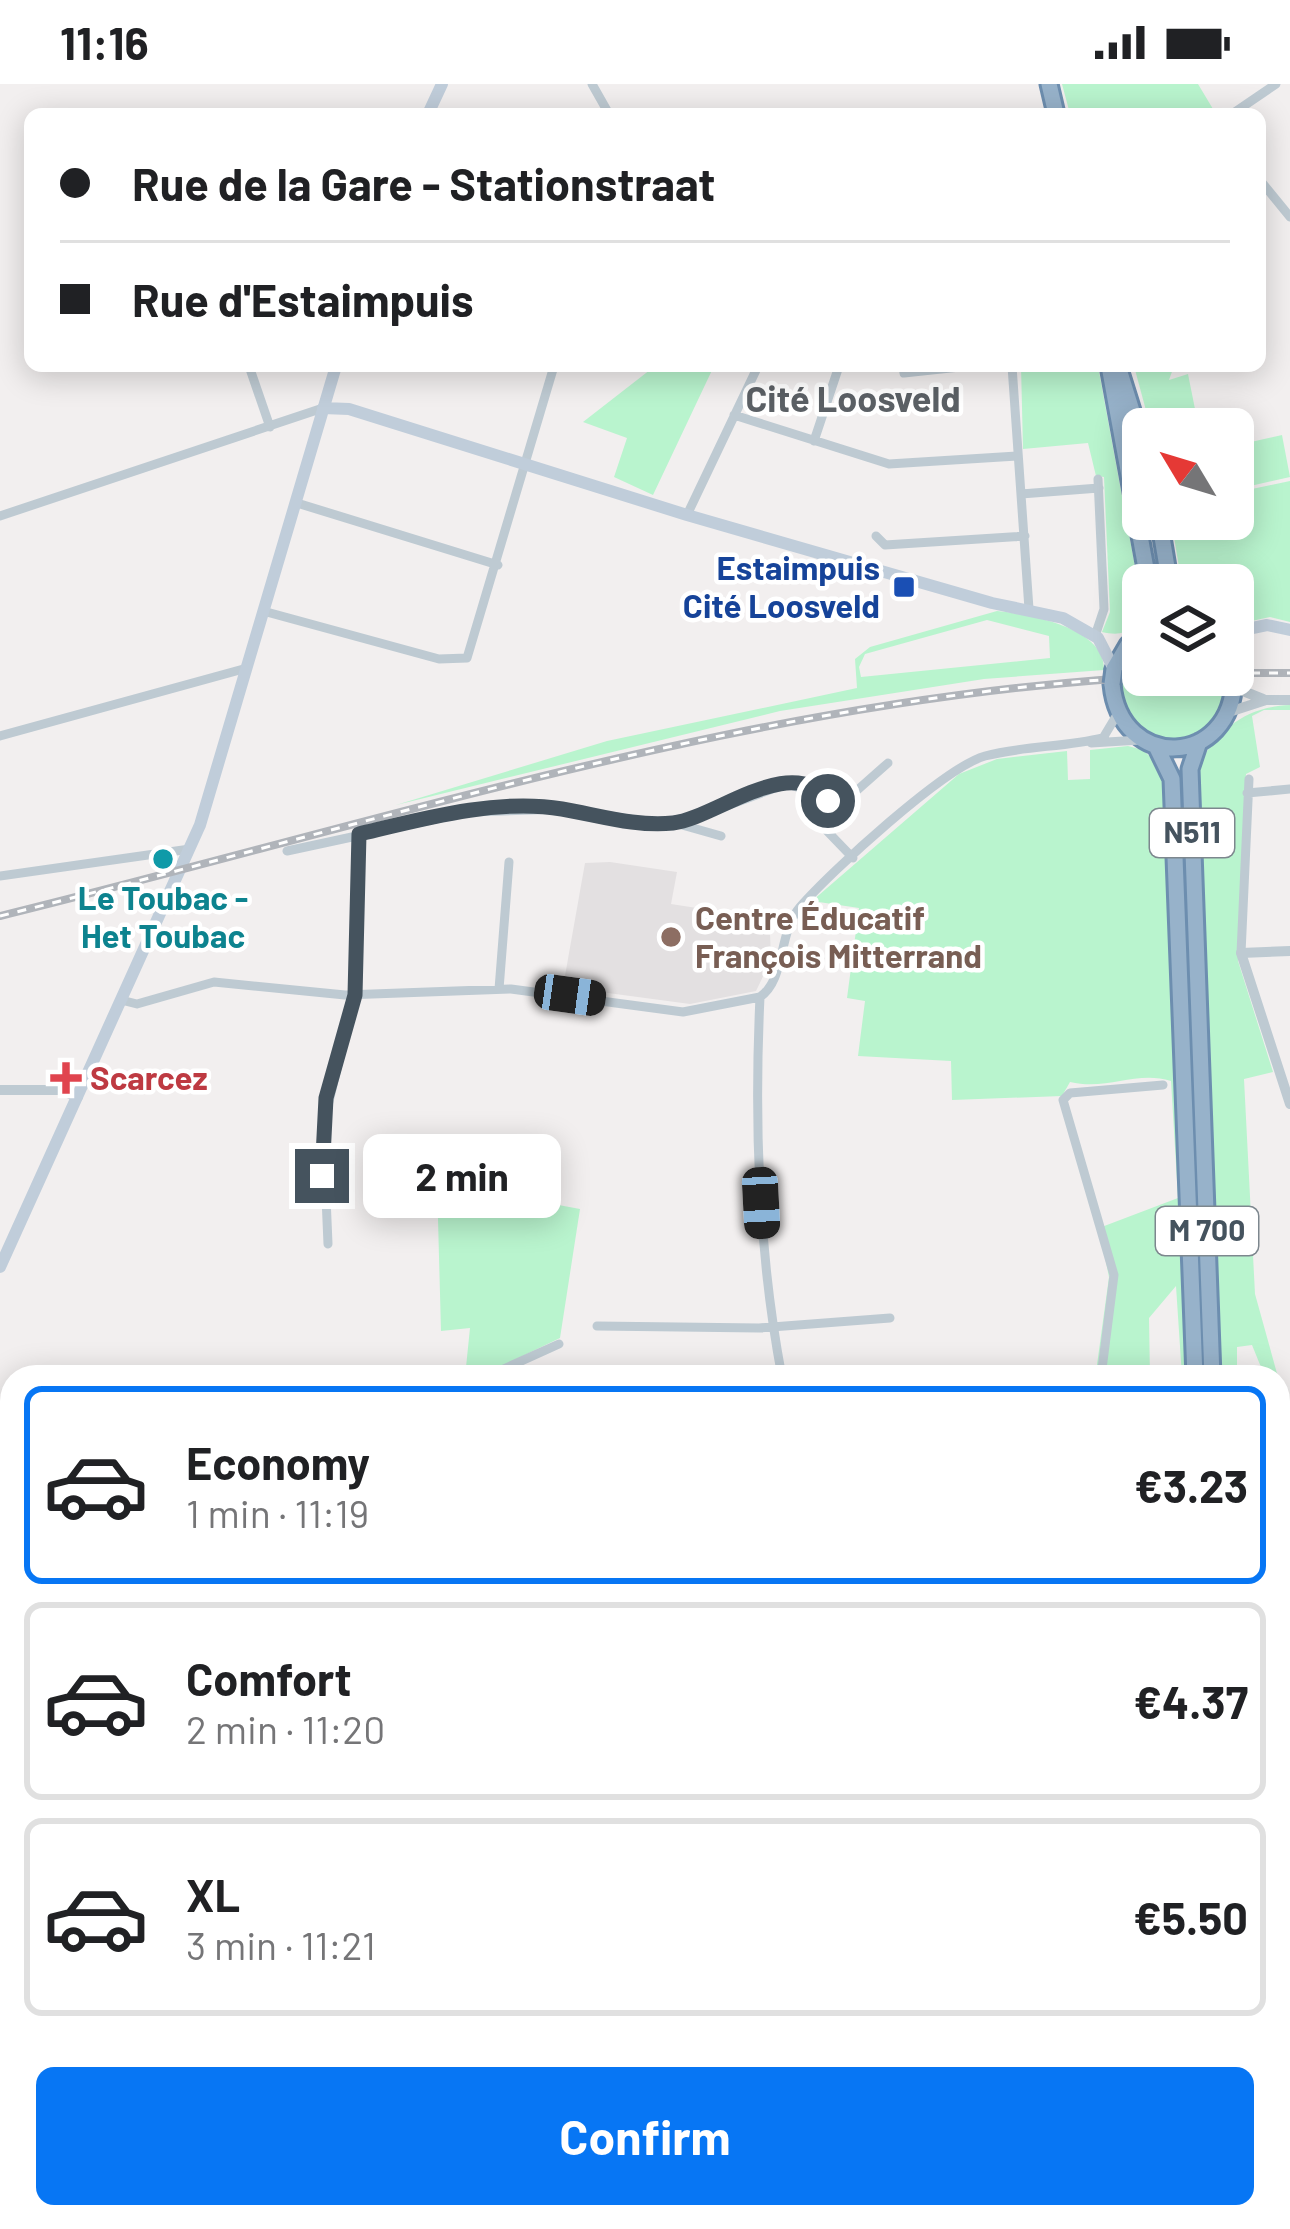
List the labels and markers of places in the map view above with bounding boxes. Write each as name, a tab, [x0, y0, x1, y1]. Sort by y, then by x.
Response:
place label: Estaimpuis Cité Loosveld	[683, 547, 880, 625]
marker: Estaimpuis Cité Loosveld	[891, 574, 917, 600]
marker: Le Toubac - Het Toubac	[150, 846, 176, 872]
place label: Le Toubac - Het Toubac	[78, 877, 248, 955]
place label: Centre Éducatif François Mitterrand	[695, 897, 982, 975]
marker: Centre Éducatif François Mitterrand	[658, 924, 684, 950]
place label: Scarcez	[90, 1057, 208, 1097]
marker: Scarcez	[53, 1065, 79, 1091]

